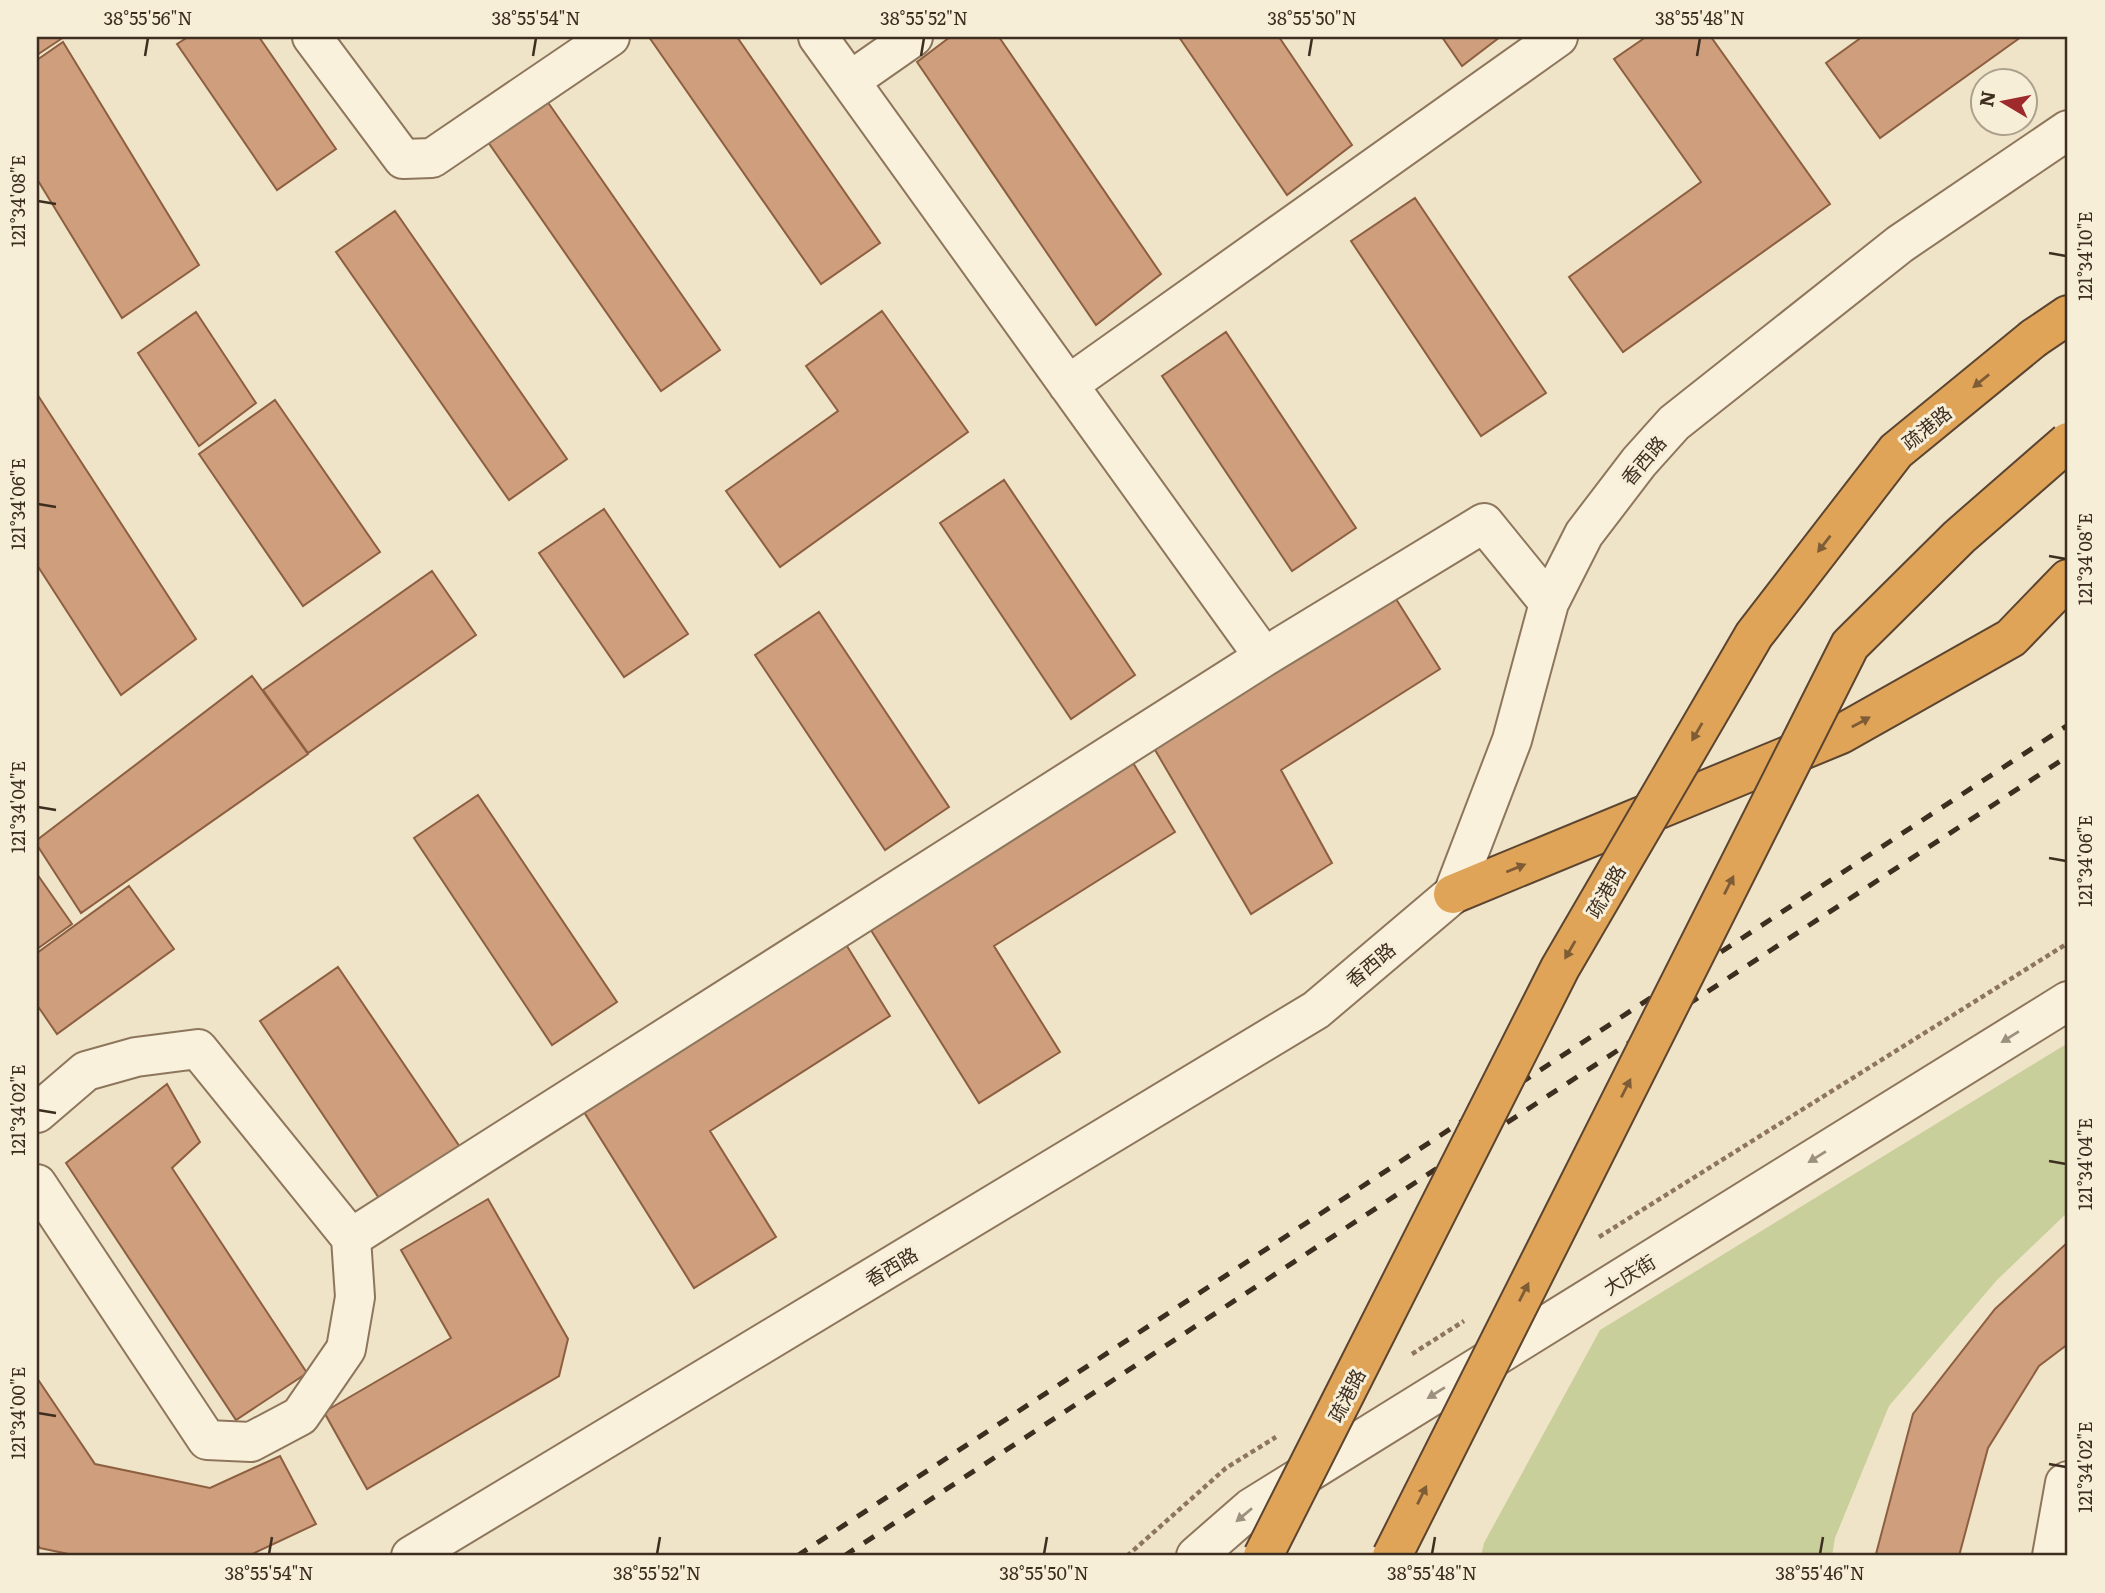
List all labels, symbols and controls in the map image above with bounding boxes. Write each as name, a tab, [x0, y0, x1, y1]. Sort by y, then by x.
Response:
text: 38°55'56"N	[104, 4, 192, 31]
text: 38°55'54"N	[491, 4, 581, 31]
text: 38°55'52"N	[880, 4, 968, 31]
text: 38°55'50"N	[1267, 4, 1357, 31]
text: 38°55'48"N	[1655, 4, 1745, 31]
north arrow	[1968, 66, 2038, 136]
text: N	[1971, 89, 2001, 109]
text: 121°34'08"E	[4, 155, 31, 247]
text: 121°34'10"E	[2071, 211, 2098, 301]
one-way arrow	[1972, 373, 1989, 388]
street label: 疏港路	[1895, 398, 1957, 456]
street label: 香西路	[1614, 429, 1672, 491]
text: 121°34'06"E	[4, 458, 31, 550]
text: 121°34'08"E	[2071, 513, 2098, 605]
one-way arrow	[1818, 535, 1832, 553]
one-way arrow	[1851, 716, 1871, 728]
one-way arrow	[1691, 723, 1703, 742]
text: 121°34'04"E	[4, 761, 31, 853]
text: 121°34'06"E	[2071, 815, 2098, 907]
street label: 疏港路	[1579, 859, 1631, 923]
one-way arrow	[1506, 862, 1527, 873]
one-way arrow	[1723, 875, 1734, 895]
street label: 香西路	[1339, 935, 1401, 993]
one-way arrow	[1564, 941, 1577, 960]
one-way arrow	[2001, 1030, 2020, 1043]
text: 121°34'02"E	[4, 1064, 31, 1156]
one-way arrow	[1621, 1078, 1632, 1098]
text: 121°34'04"E	[2071, 1118, 2098, 1210]
one-way arrow	[1807, 1150, 1827, 1163]
street label: 香西路	[859, 1239, 923, 1293]
street label: 大庆街	[1597, 1247, 1661, 1301]
one-way arrow	[1518, 1281, 1530, 1301]
street label: 疏港路	[1321, 1363, 1371, 1427]
text: 121°34'00"E	[4, 1367, 31, 1459]
one-way arrow	[1427, 1387, 1446, 1400]
text: 121°34'02"E	[2071, 1421, 2098, 1513]
one-way arrow	[1416, 1485, 1428, 1505]
one-way arrow	[1235, 1507, 1253, 1522]
text: 38°55'54"N	[224, 1559, 314, 1586]
text: 38°55'52"N	[613, 1559, 701, 1586]
text: 38°55'50"N	[999, 1559, 1089, 1586]
text: 38°55'48"N	[1387, 1559, 1477, 1586]
text: 38°55'46"N	[1775, 1559, 1865, 1586]

